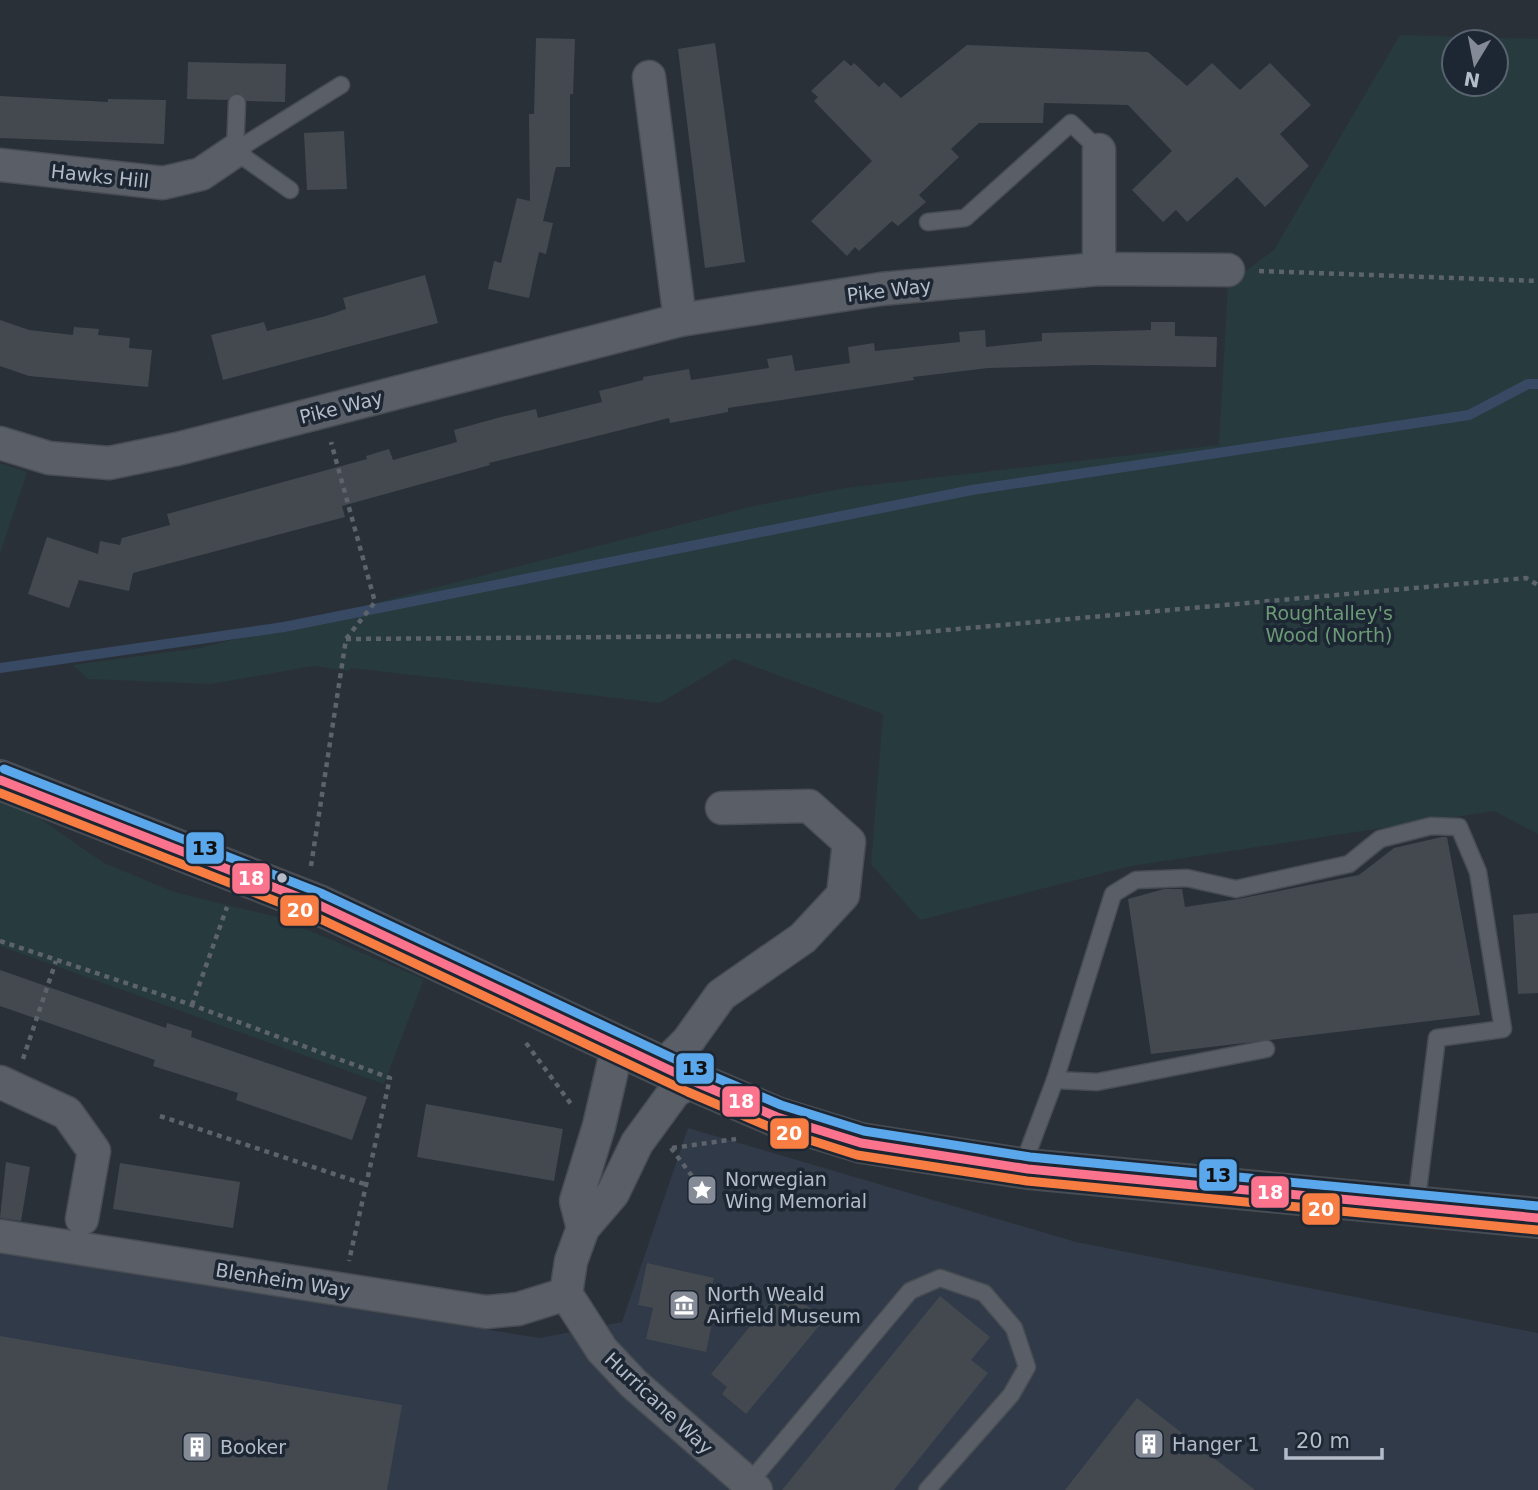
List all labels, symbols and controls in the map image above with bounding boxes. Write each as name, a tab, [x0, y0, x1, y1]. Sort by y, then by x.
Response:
north arrow	[1440, 28, 1510, 98]
text: N	[1462, 68, 1482, 92]
street label: Hawks Hill	[50, 160, 150, 192]
street label: Pike Way	[846, 274, 932, 306]
street label: Pike Way	[297, 386, 385, 428]
park label: Roughtalley's Wood (North)	[1265, 602, 1393, 646]
line badge: 13	[185, 831, 225, 865]
text: 13	[192, 837, 218, 859]
line badge: 18	[231, 862, 271, 895]
text: 18	[238, 867, 264, 889]
unlabelled marker	[275, 871, 289, 885]
line badge: 20	[279, 894, 320, 927]
text: 20	[287, 899, 313, 921]
line badge: 13	[675, 1052, 715, 1085]
text: 13	[682, 1057, 708, 1079]
line badge: 18	[721, 1085, 761, 1118]
text: 18	[728, 1090, 754, 1112]
line badge: 20	[769, 1117, 810, 1150]
text: 20	[776, 1122, 802, 1144]
line badge: 13	[1198, 1158, 1238, 1192]
text: 13	[1205, 1164, 1231, 1186]
place label: Norwegian Wing Memorial	[725, 1168, 867, 1212]
place icon: Norwegian Wing Memorial	[685, 1173, 719, 1207]
line badge: 18	[1250, 1175, 1290, 1209]
text: 18	[1257, 1181, 1283, 1203]
line badge: 20	[1301, 1192, 1341, 1226]
text: 20	[1308, 1198, 1334, 1220]
street label: Blenheim Way	[214, 1258, 352, 1302]
place label: North Weald Airfield Museum	[707, 1283, 861, 1327]
museum icon: North Weald Airfield Museum	[667, 1288, 701, 1322]
street label: Hurricane Way	[601, 1347, 717, 1459]
scale bar	[1286, 1416, 1382, 1460]
building icon: Hanger 1	[1132, 1427, 1166, 1461]
text: 20 m	[1296, 1429, 1350, 1453]
building icon: Booker	[180, 1430, 214, 1464]
place label: Hanger 1	[1172, 1433, 1260, 1455]
place label: Booker	[220, 1436, 286, 1458]

